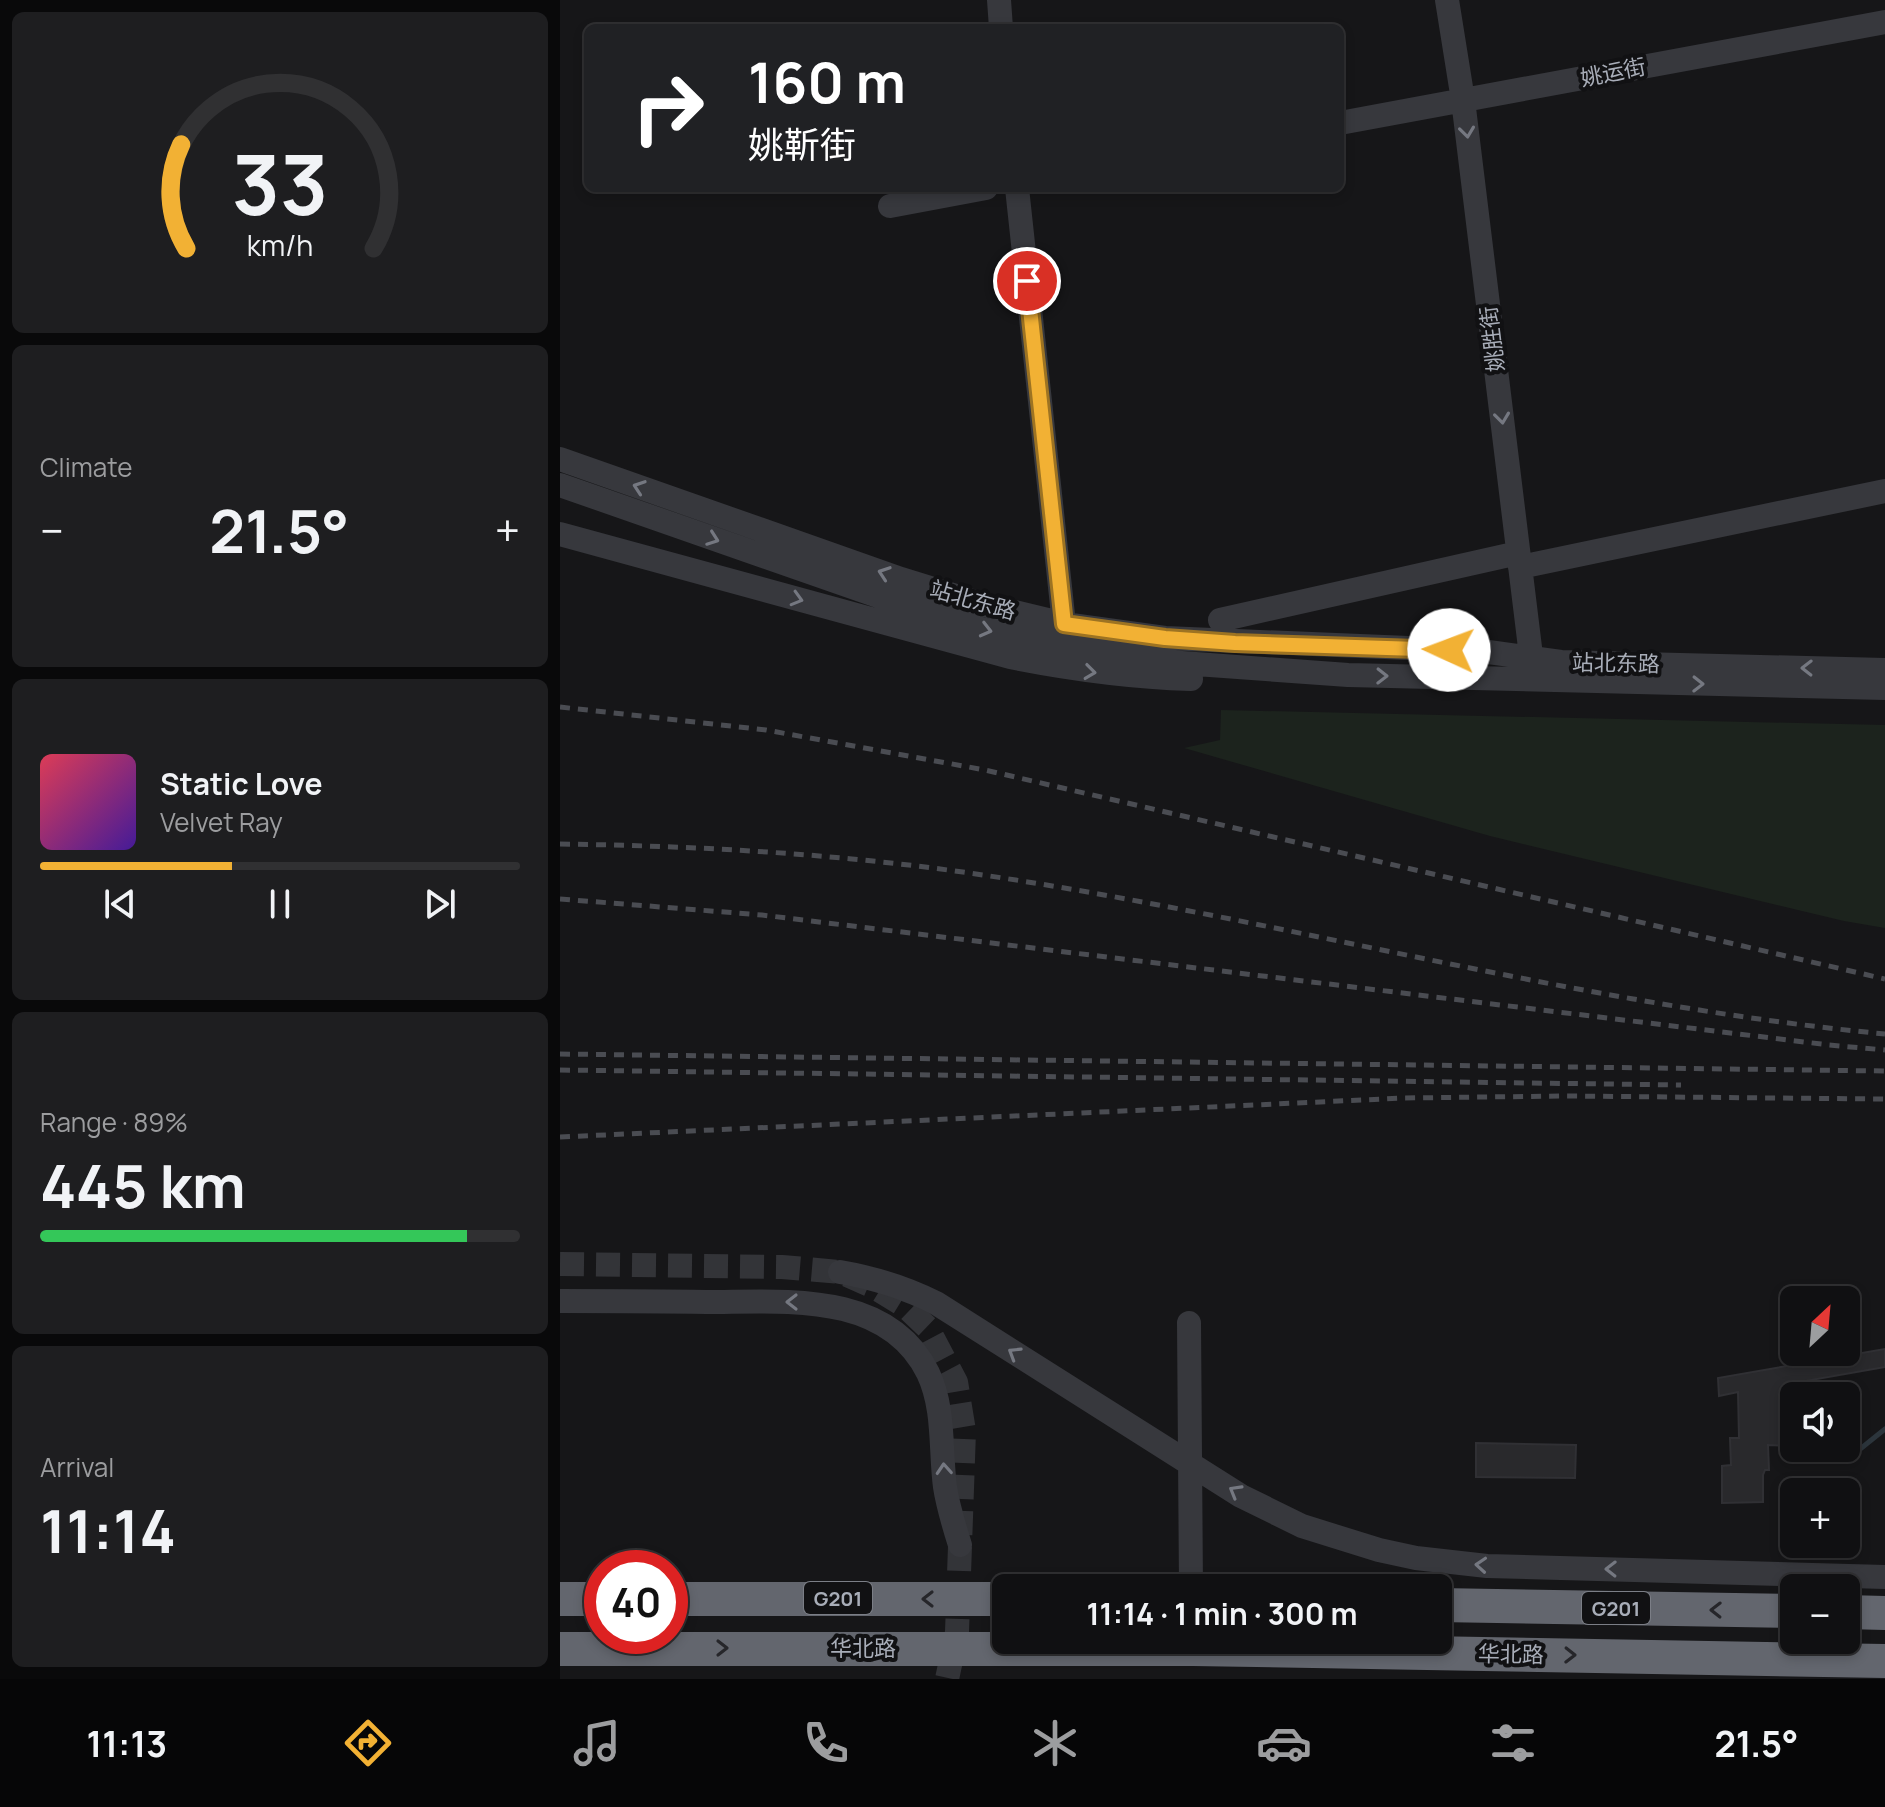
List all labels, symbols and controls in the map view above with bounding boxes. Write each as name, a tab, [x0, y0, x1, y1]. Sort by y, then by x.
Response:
text: 160 m	[748, 43, 906, 120]
street label: 姚运街	[1578, 51, 1648, 93]
icon: right	[616, 56, 720, 160]
text: 姚靳街	[748, 120, 856, 169]
text: 33	[232, 125, 328, 239]
one-way arrow	[1459, 126, 1476, 139]
text: km/h	[247, 226, 313, 265]
pin	[993, 247, 1061, 315]
icon: arrive	[1005, 259, 1049, 303]
street label: 姚胜街	[1473, 304, 1511, 374]
one-way arrow	[1493, 411, 1510, 425]
text: Climate	[40, 449, 132, 485]
one-way arrow	[633, 480, 647, 496]
text: 21.5°	[209, 489, 349, 571]
text: −	[40, 500, 64, 560]
text: +	[495, 500, 520, 560]
one-way arrow	[705, 529, 719, 546]
one-way arrow	[878, 566, 892, 582]
street label: 站北东路	[927, 573, 1019, 627]
one-way arrow	[790, 589, 804, 606]
position arrow	[1407, 608, 1491, 692]
one-way arrow	[978, 620, 992, 637]
street label: 站北东路	[1572, 647, 1660, 679]
one-way arrow	[1800, 659, 1813, 677]
one-way arrow	[1084, 663, 1097, 680]
one-way arrow	[1376, 667, 1389, 684]
one-way arrow	[1692, 675, 1705, 692]
text: Static Love	[160, 763, 323, 804]
text: Velvet Ray	[160, 804, 283, 840]
icon: previous	[98, 882, 142, 926]
icon: pause	[258, 882, 302, 926]
icon: next	[418, 882, 462, 926]
text: Range · 89%	[40, 1104, 188, 1140]
text: 445 km	[40, 1144, 246, 1226]
north arrow	[1780, 1286, 1860, 1366]
map controls	[1780, 1286, 1860, 1654]
one-way arrow	[785, 1293, 798, 1311]
one-way arrow	[1009, 1348, 1023, 1363]
button: sound	[1780, 1382, 1860, 1462]
text: Arrival	[40, 1449, 114, 1485]
one-way arrow	[936, 1462, 953, 1475]
button: +	[1780, 1478, 1860, 1558]
one-way arrow	[1228, 1486, 1243, 1501]
text: 11:14	[40, 1489, 176, 1571]
speed limit sign: 40	[584, 1550, 688, 1654]
one-way arrow	[1474, 1557, 1487, 1574]
one-way arrow	[1604, 1560, 1617, 1578]
button: −	[1780, 1574, 1860, 1654]
road number: G201	[804, 1582, 872, 1614]
one-way arrow	[921, 1590, 934, 1608]
road number: G201	[1582, 1592, 1650, 1624]
text: 11:14 · 1 min · 300 m	[1086, 1593, 1358, 1634]
one-way arrow	[1709, 1601, 1722, 1619]
street label: 华北路	[830, 1633, 896, 1663]
street label: 华北路	[1478, 1638, 1544, 1670]
one-way arrow	[716, 1639, 729, 1657]
one-way arrow	[1564, 1647, 1577, 1664]
icon: directions	[340, 1715, 396, 1771]
icon: music	[569, 1715, 625, 1771]
icon: phone	[798, 1715, 854, 1771]
icon: climate	[1027, 1715, 1083, 1771]
icon: car	[1256, 1715, 1312, 1771]
icon: filters	[1485, 1715, 1541, 1771]
text: 11:13	[87, 1719, 167, 1768]
text: 21.5°	[1714, 1719, 1798, 1768]

